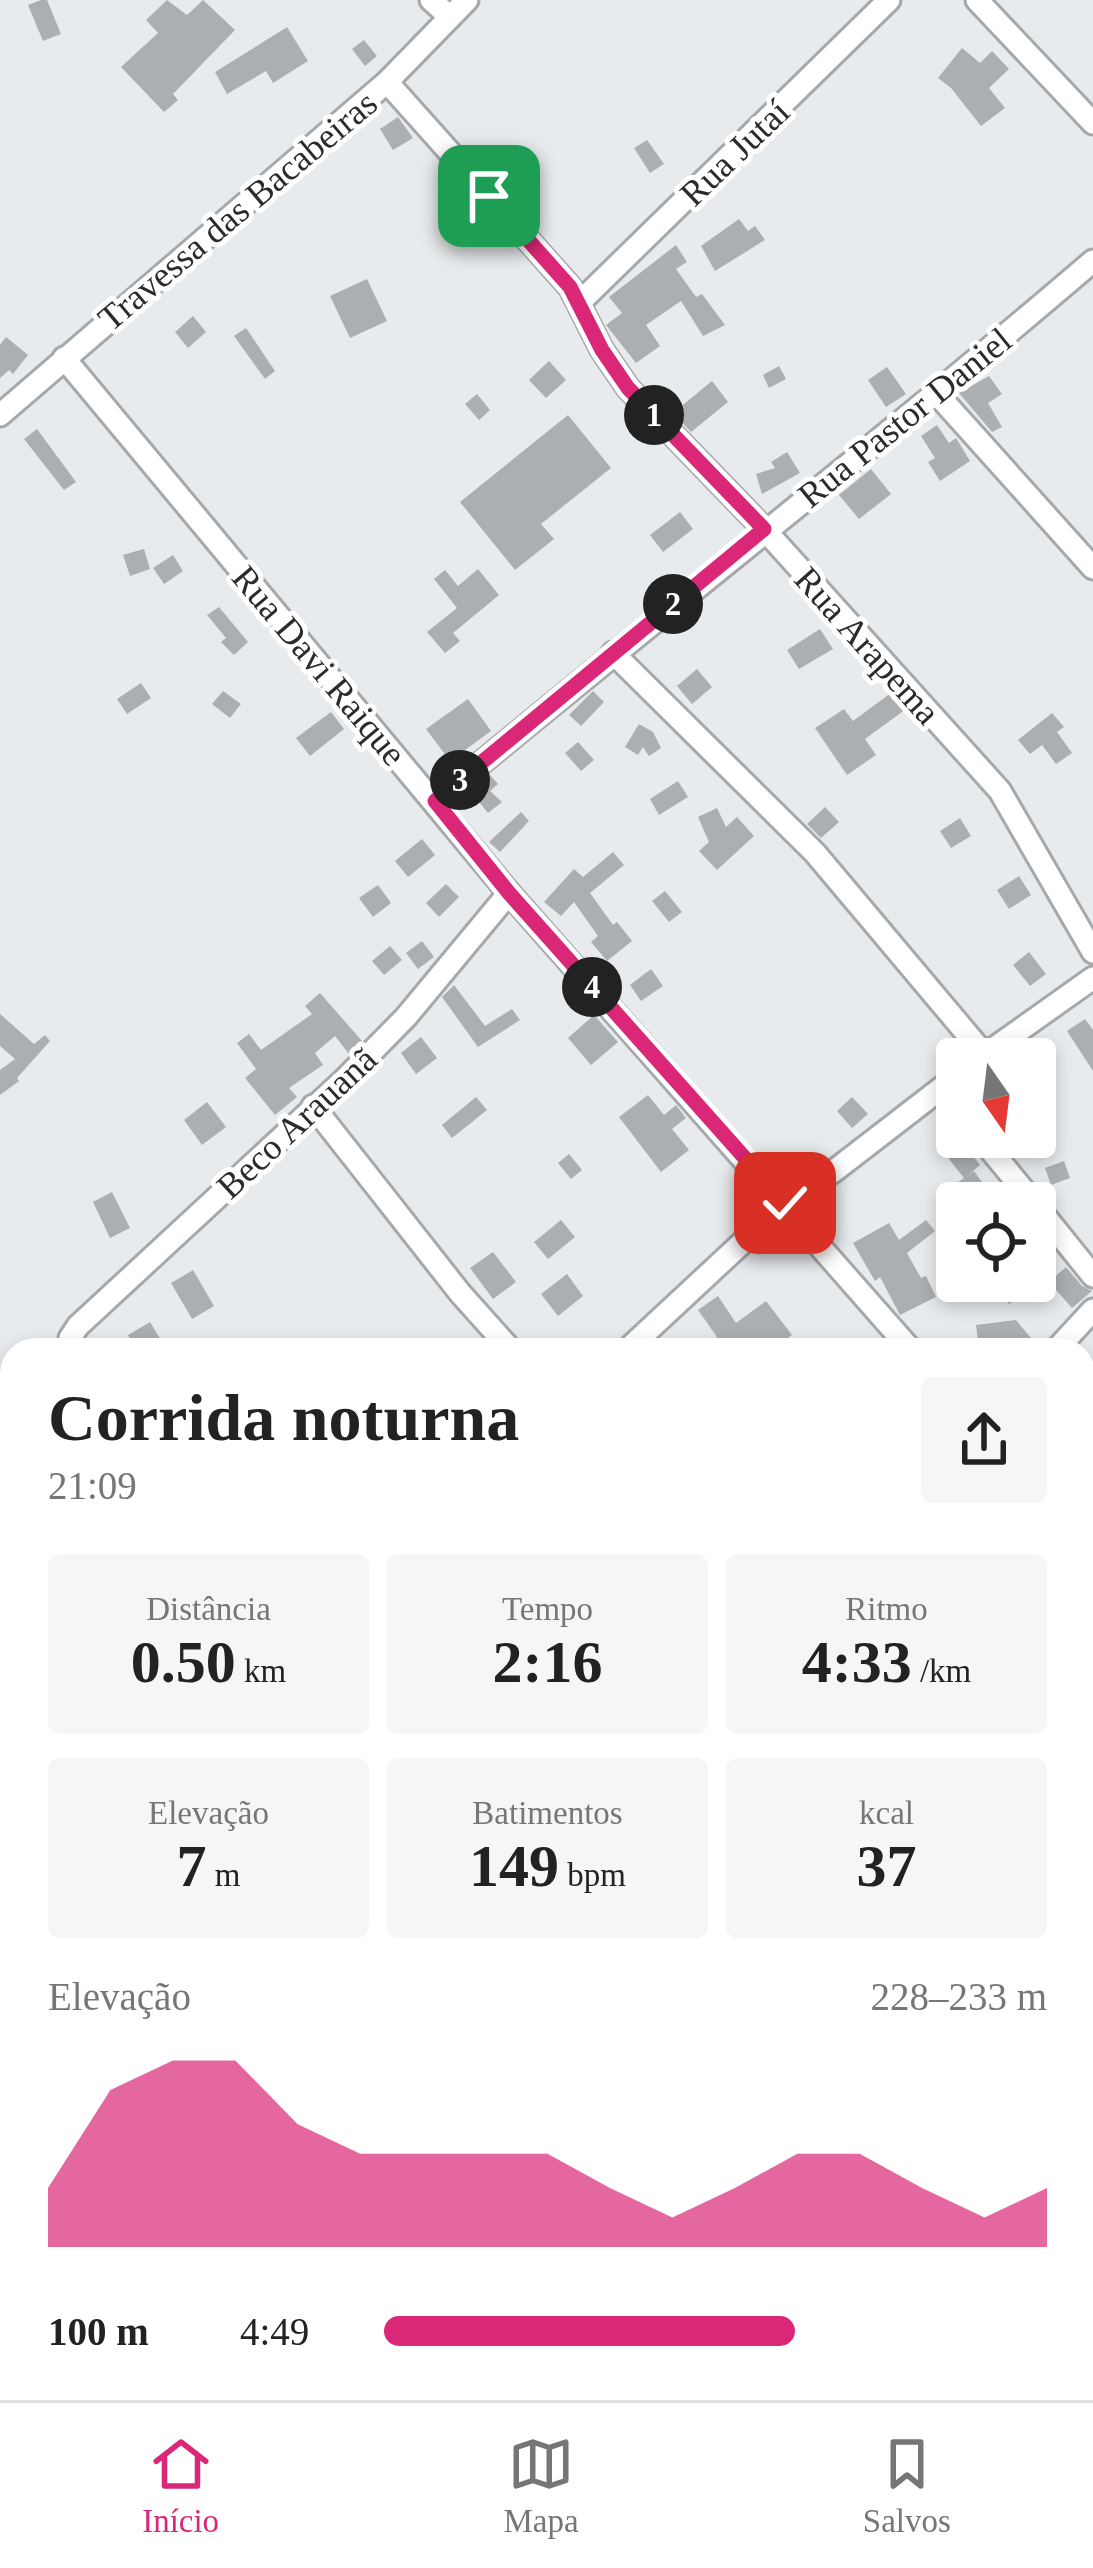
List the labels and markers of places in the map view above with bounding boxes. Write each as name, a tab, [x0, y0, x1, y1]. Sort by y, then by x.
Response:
pin	[438, 145, 540, 247]
pin: 1	[624, 385, 684, 445]
pin: 2	[643, 574, 703, 634]
pin: 3	[430, 750, 490, 810]
pin: 4	[562, 957, 622, 1017]
pin	[734, 1152, 836, 1254]

